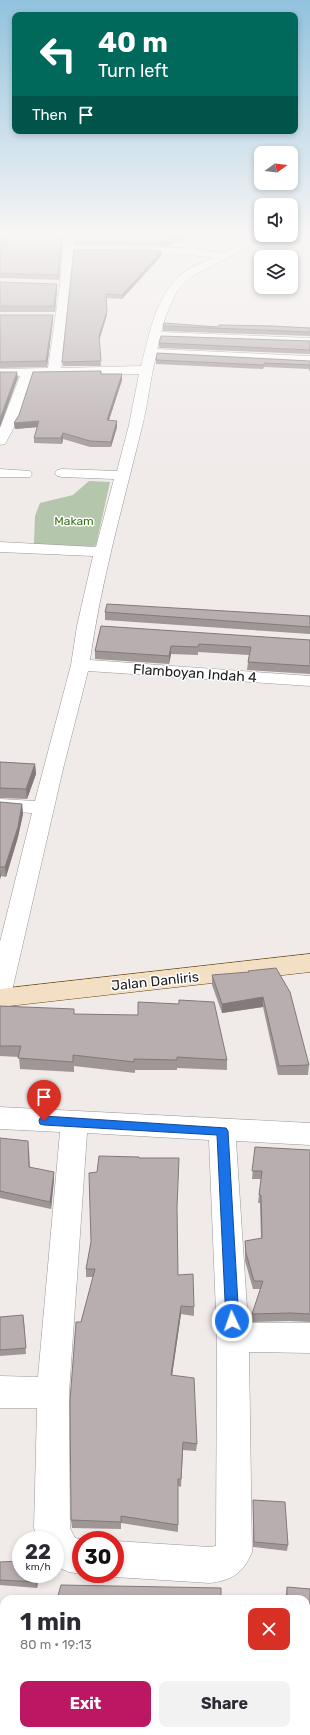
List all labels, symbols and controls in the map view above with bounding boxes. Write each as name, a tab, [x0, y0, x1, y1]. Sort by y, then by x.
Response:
text: 40 m	[98, 26, 168, 59]
icon: left	[32, 28, 84, 80]
text: Turn left	[98, 60, 168, 82]
icon: arrive	[75, 104, 97, 126]
text: Then	[32, 106, 67, 124]
north arrow	[254, 146, 298, 190]
map controls	[254, 146, 298, 294]
button: sound	[254, 198, 298, 242]
button: layers	[254, 250, 298, 294]
park label: Makam	[54, 514, 94, 528]
street label: Flamboyan Indah 4	[133, 661, 258, 686]
street label: Jalan Danliris	[110, 968, 200, 995]
pin	[27, 1080, 61, 1121]
icon: arrive	[33, 1086, 55, 1108]
position arrow	[211, 1300, 253, 1342]
speed limit sign: 30	[72, 1531, 124, 1583]
text: 22	[25, 1540, 51, 1564]
text: km/h	[26, 1561, 50, 1573]
text: 1 min	[20, 1608, 81, 1636]
button: close	[248, 1608, 290, 1650]
text: 80 m · 19:13	[20, 1637, 92, 1652]
button: Exit	[20, 1681, 151, 1727]
button: Share	[159, 1681, 290, 1727]

